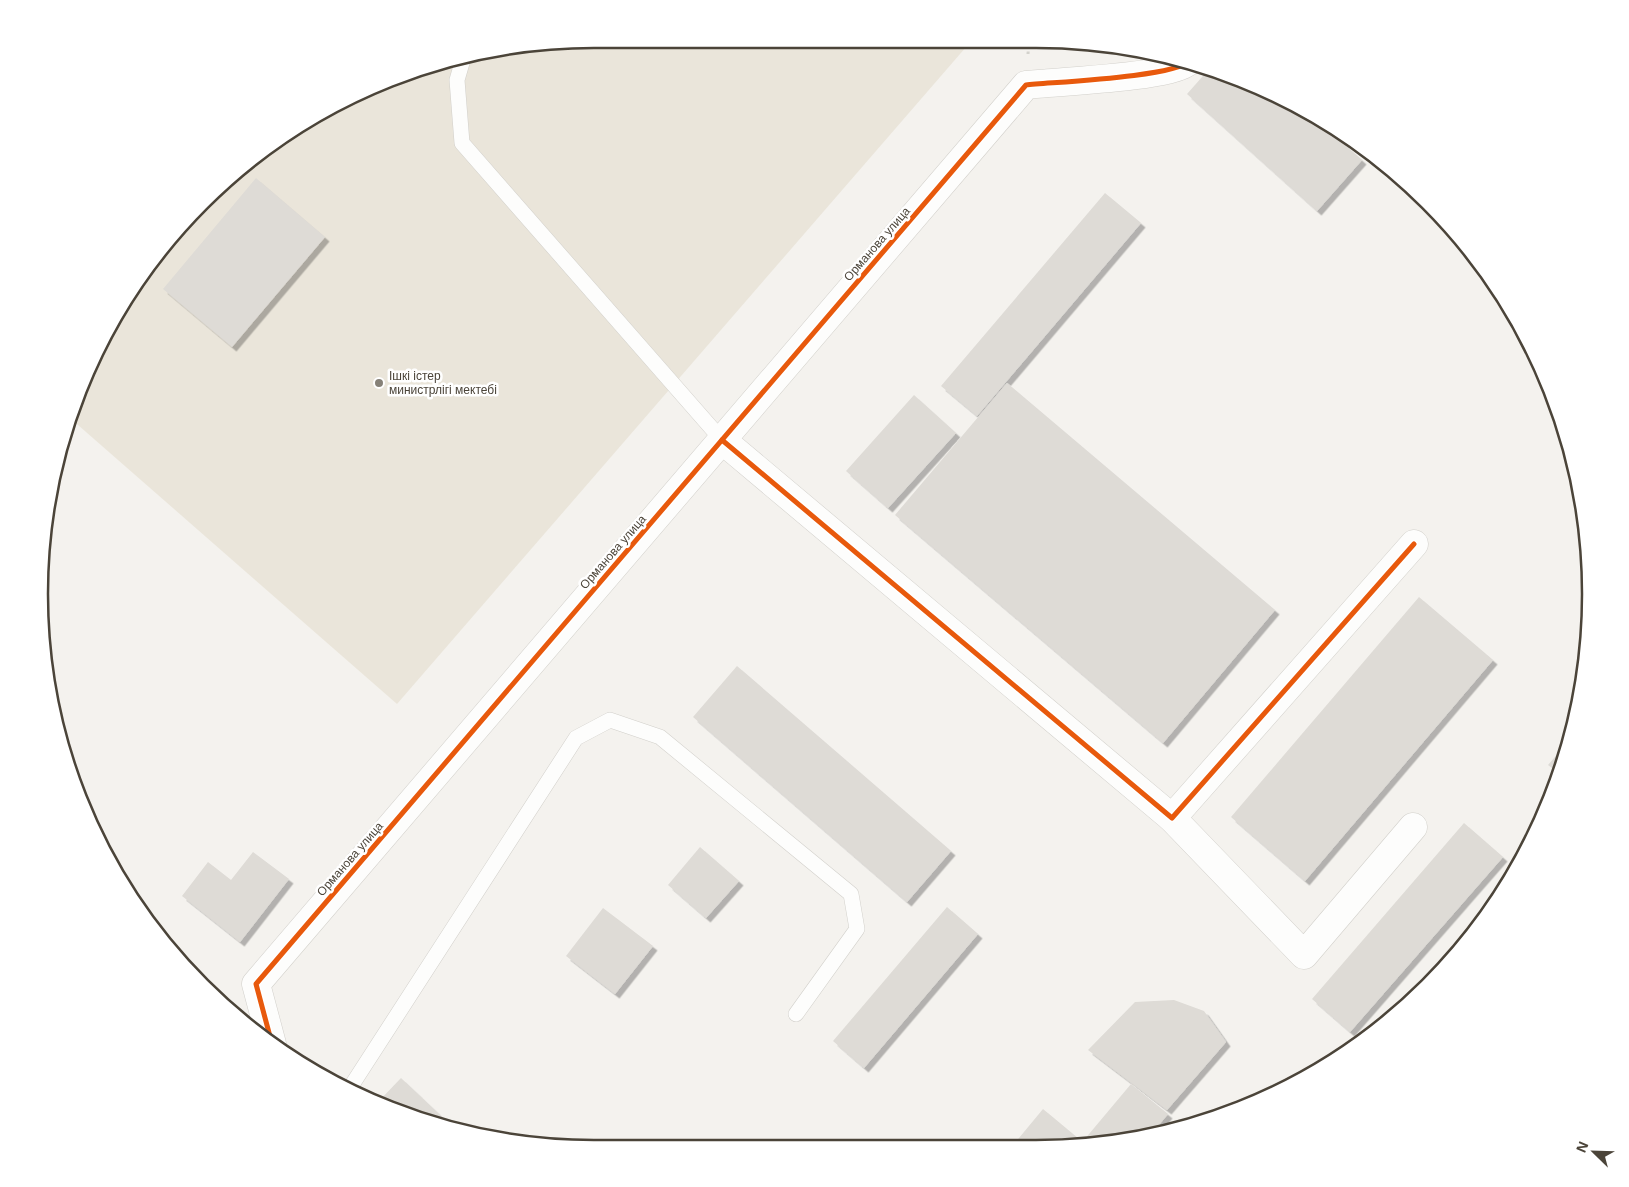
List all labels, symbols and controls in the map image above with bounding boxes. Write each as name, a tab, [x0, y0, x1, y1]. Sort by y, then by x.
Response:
street label: Орманова улица	[841, 204, 913, 284]
place label: Ішкі істер министрлігі мектебі	[389, 369, 497, 397]
marker: Ішкі істер министрлігі мектебі	[373, 377, 385, 389]
street label: Орманова улица	[577, 512, 649, 592]
street label: Орманова улица	[314, 819, 386, 899]
north arrow	[1569, 1127, 1619, 1177]
text: N	[1573, 1139, 1591, 1155]

